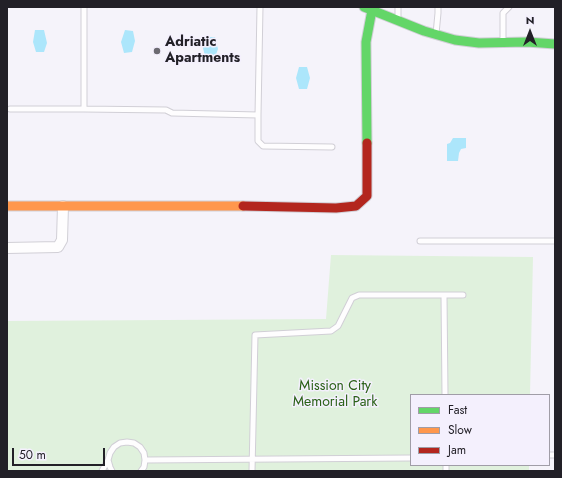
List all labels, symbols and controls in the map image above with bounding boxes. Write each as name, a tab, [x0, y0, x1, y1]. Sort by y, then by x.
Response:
north arrow	[510, 12, 550, 52]
text: N	[526, 12, 534, 28]
place label: Adriatic Apartments	[165, 35, 240, 68]
marker: Adriatic Apartments	[152, 46, 162, 56]
park label: Mission City Memorial Park	[293, 379, 377, 412]
legend	[410, 394, 550, 466]
text: Fast	[448, 401, 467, 419]
text: Slow	[448, 421, 472, 439]
scale bar	[14, 440, 107, 466]
text: Jam	[448, 441, 466, 459]
text: 50 m	[19, 446, 46, 464]

